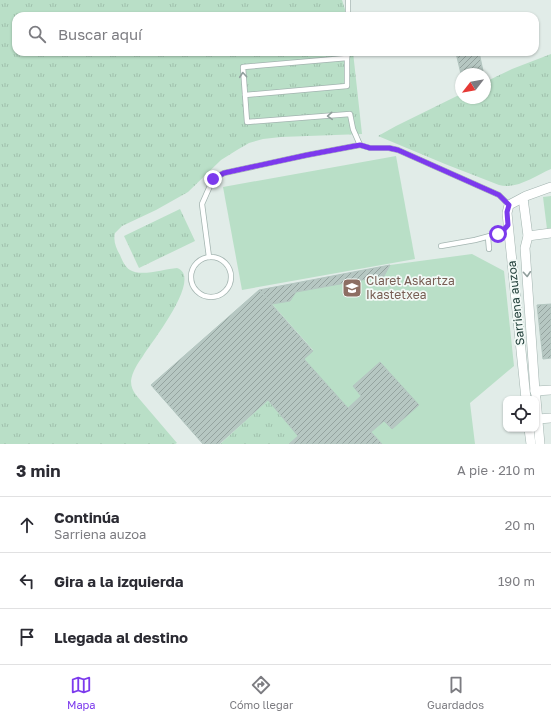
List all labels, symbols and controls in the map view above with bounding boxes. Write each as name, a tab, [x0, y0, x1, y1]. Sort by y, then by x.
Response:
search box	[12, 12, 539, 56]
icon: search	[26, 23, 48, 45]
text: Buscar aquí	[58, 25, 142, 43]
north arrow	[455, 68, 491, 104]
one-way arrow	[239, 72, 248, 78]
one-way arrow	[327, 111, 333, 120]
route end	[204, 170, 222, 188]
route start	[489, 225, 507, 243]
street label: Sarriena auzoa	[504, 260, 527, 346]
one-way arrow	[522, 271, 531, 277]
place label: Claret Askartza Ikastetxea	[366, 273, 455, 302]
school or university icon: Claret Askartza Ikastetxea	[341, 277, 363, 299]
map controls	[503, 396, 539, 432]
button: locate	[503, 396, 539, 432]
text: 3 min	[16, 460, 60, 481]
text: A pie · 210 m	[457, 462, 535, 478]
text: Continúa	[54, 508, 120, 526]
icon: ahead	[16, 514, 38, 536]
text: 20 m	[505, 517, 535, 533]
text: Sarriena auzoa	[54, 526, 146, 542]
icon: left	[16, 570, 38, 592]
text: Gira a la izquierda	[54, 572, 184, 590]
text: 190 m	[498, 573, 535, 589]
icon: arrive	[16, 626, 38, 648]
text: Llegada al destino	[54, 628, 188, 646]
tab: Mapa	[67, 674, 96, 711]
tab: Cómo llegar	[229, 674, 293, 711]
tab: Guardados	[427, 674, 484, 711]

